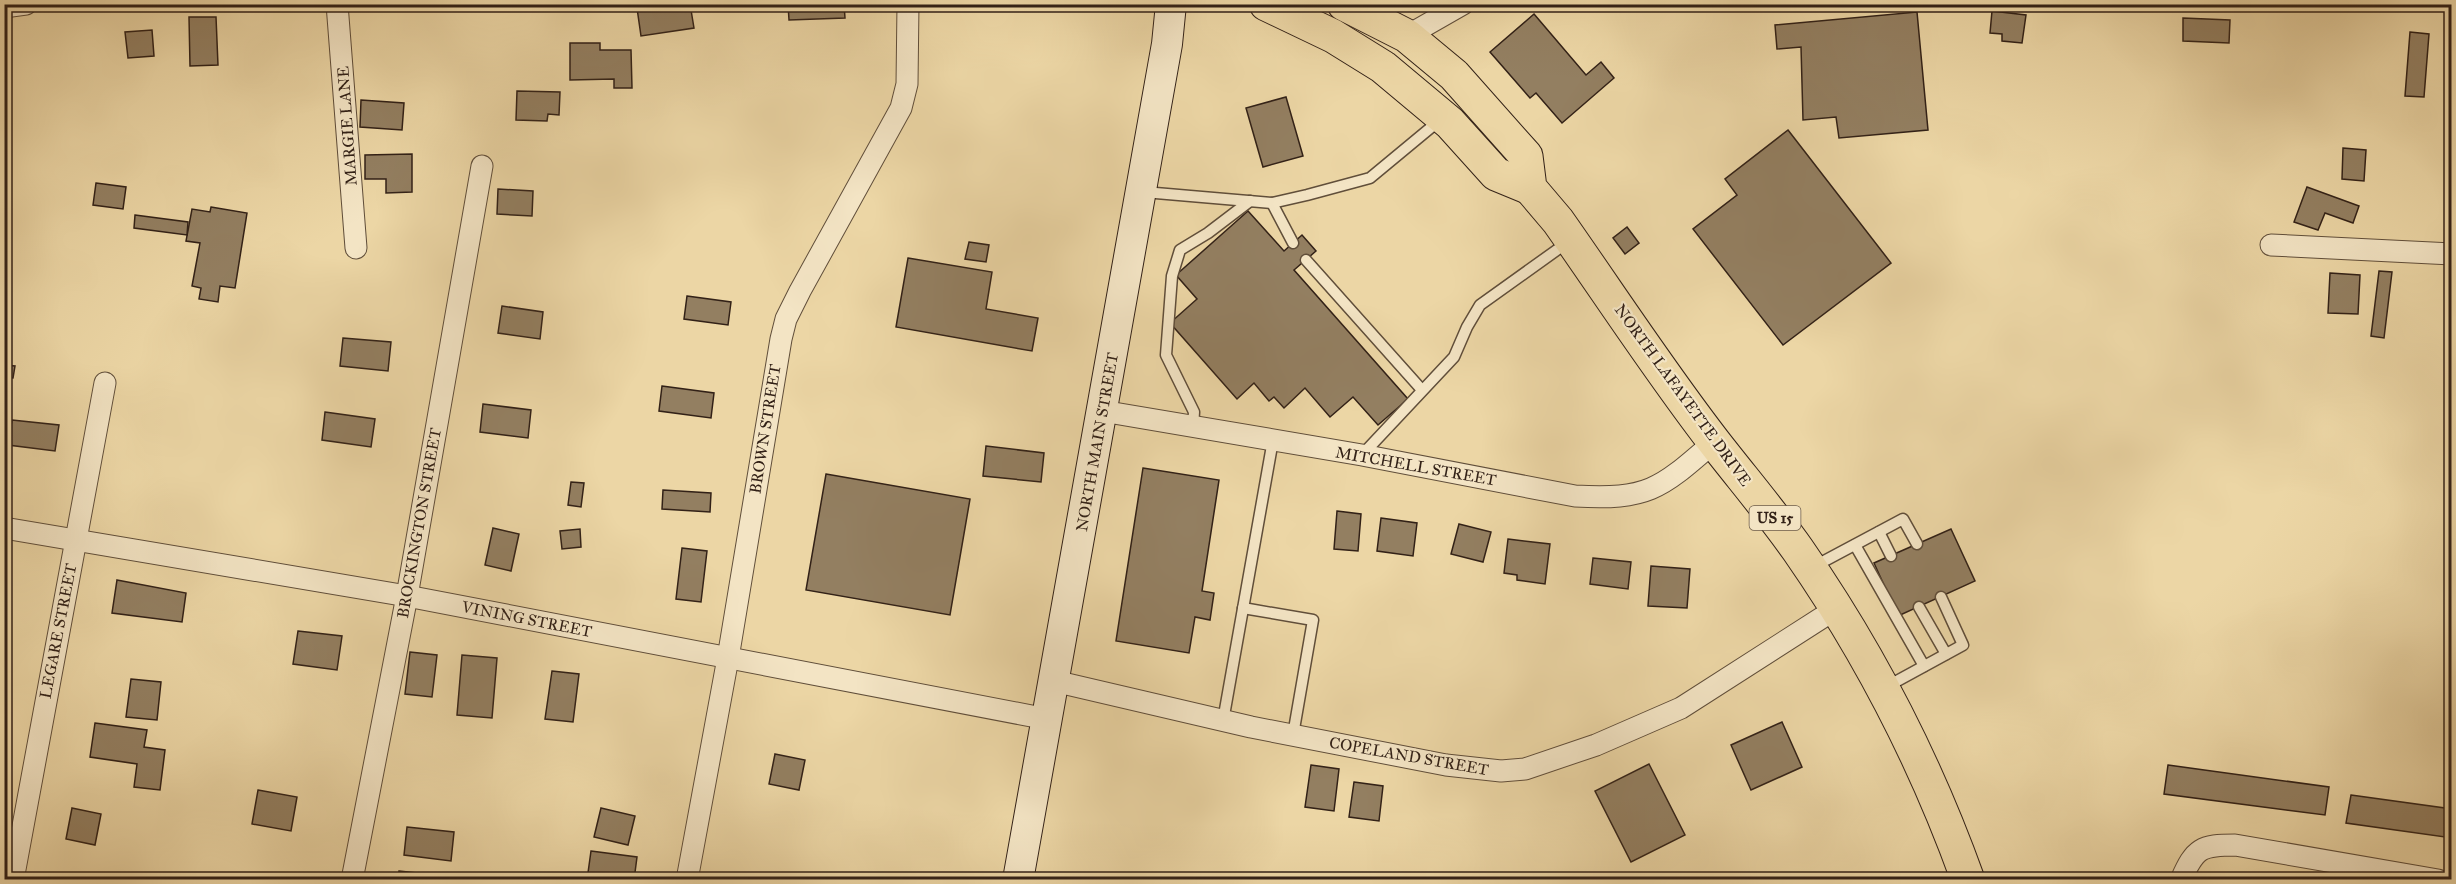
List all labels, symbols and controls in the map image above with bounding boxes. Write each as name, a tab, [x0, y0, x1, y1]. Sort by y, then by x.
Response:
street label: MARGIE LANE	[333, 66, 361, 186]
street label: NORTH LAFAYETTE DRIVE	[1611, 301, 1755, 489]
street label: NORTH MAIN STREET	[1072, 351, 1122, 533]
street label: BROWN STREET	[745, 363, 785, 495]
street label: BROCKINGTON STREET	[393, 426, 445, 620]
street label: MITCHELL STREET	[1334, 442, 1498, 490]
road number: US 15	[1750, 506, 1800, 530]
street label: LEGARE STREET	[36, 562, 80, 700]
street label: VINING STREET	[459, 597, 594, 641]
street label: COPELAND STREET	[1328, 733, 1490, 779]

